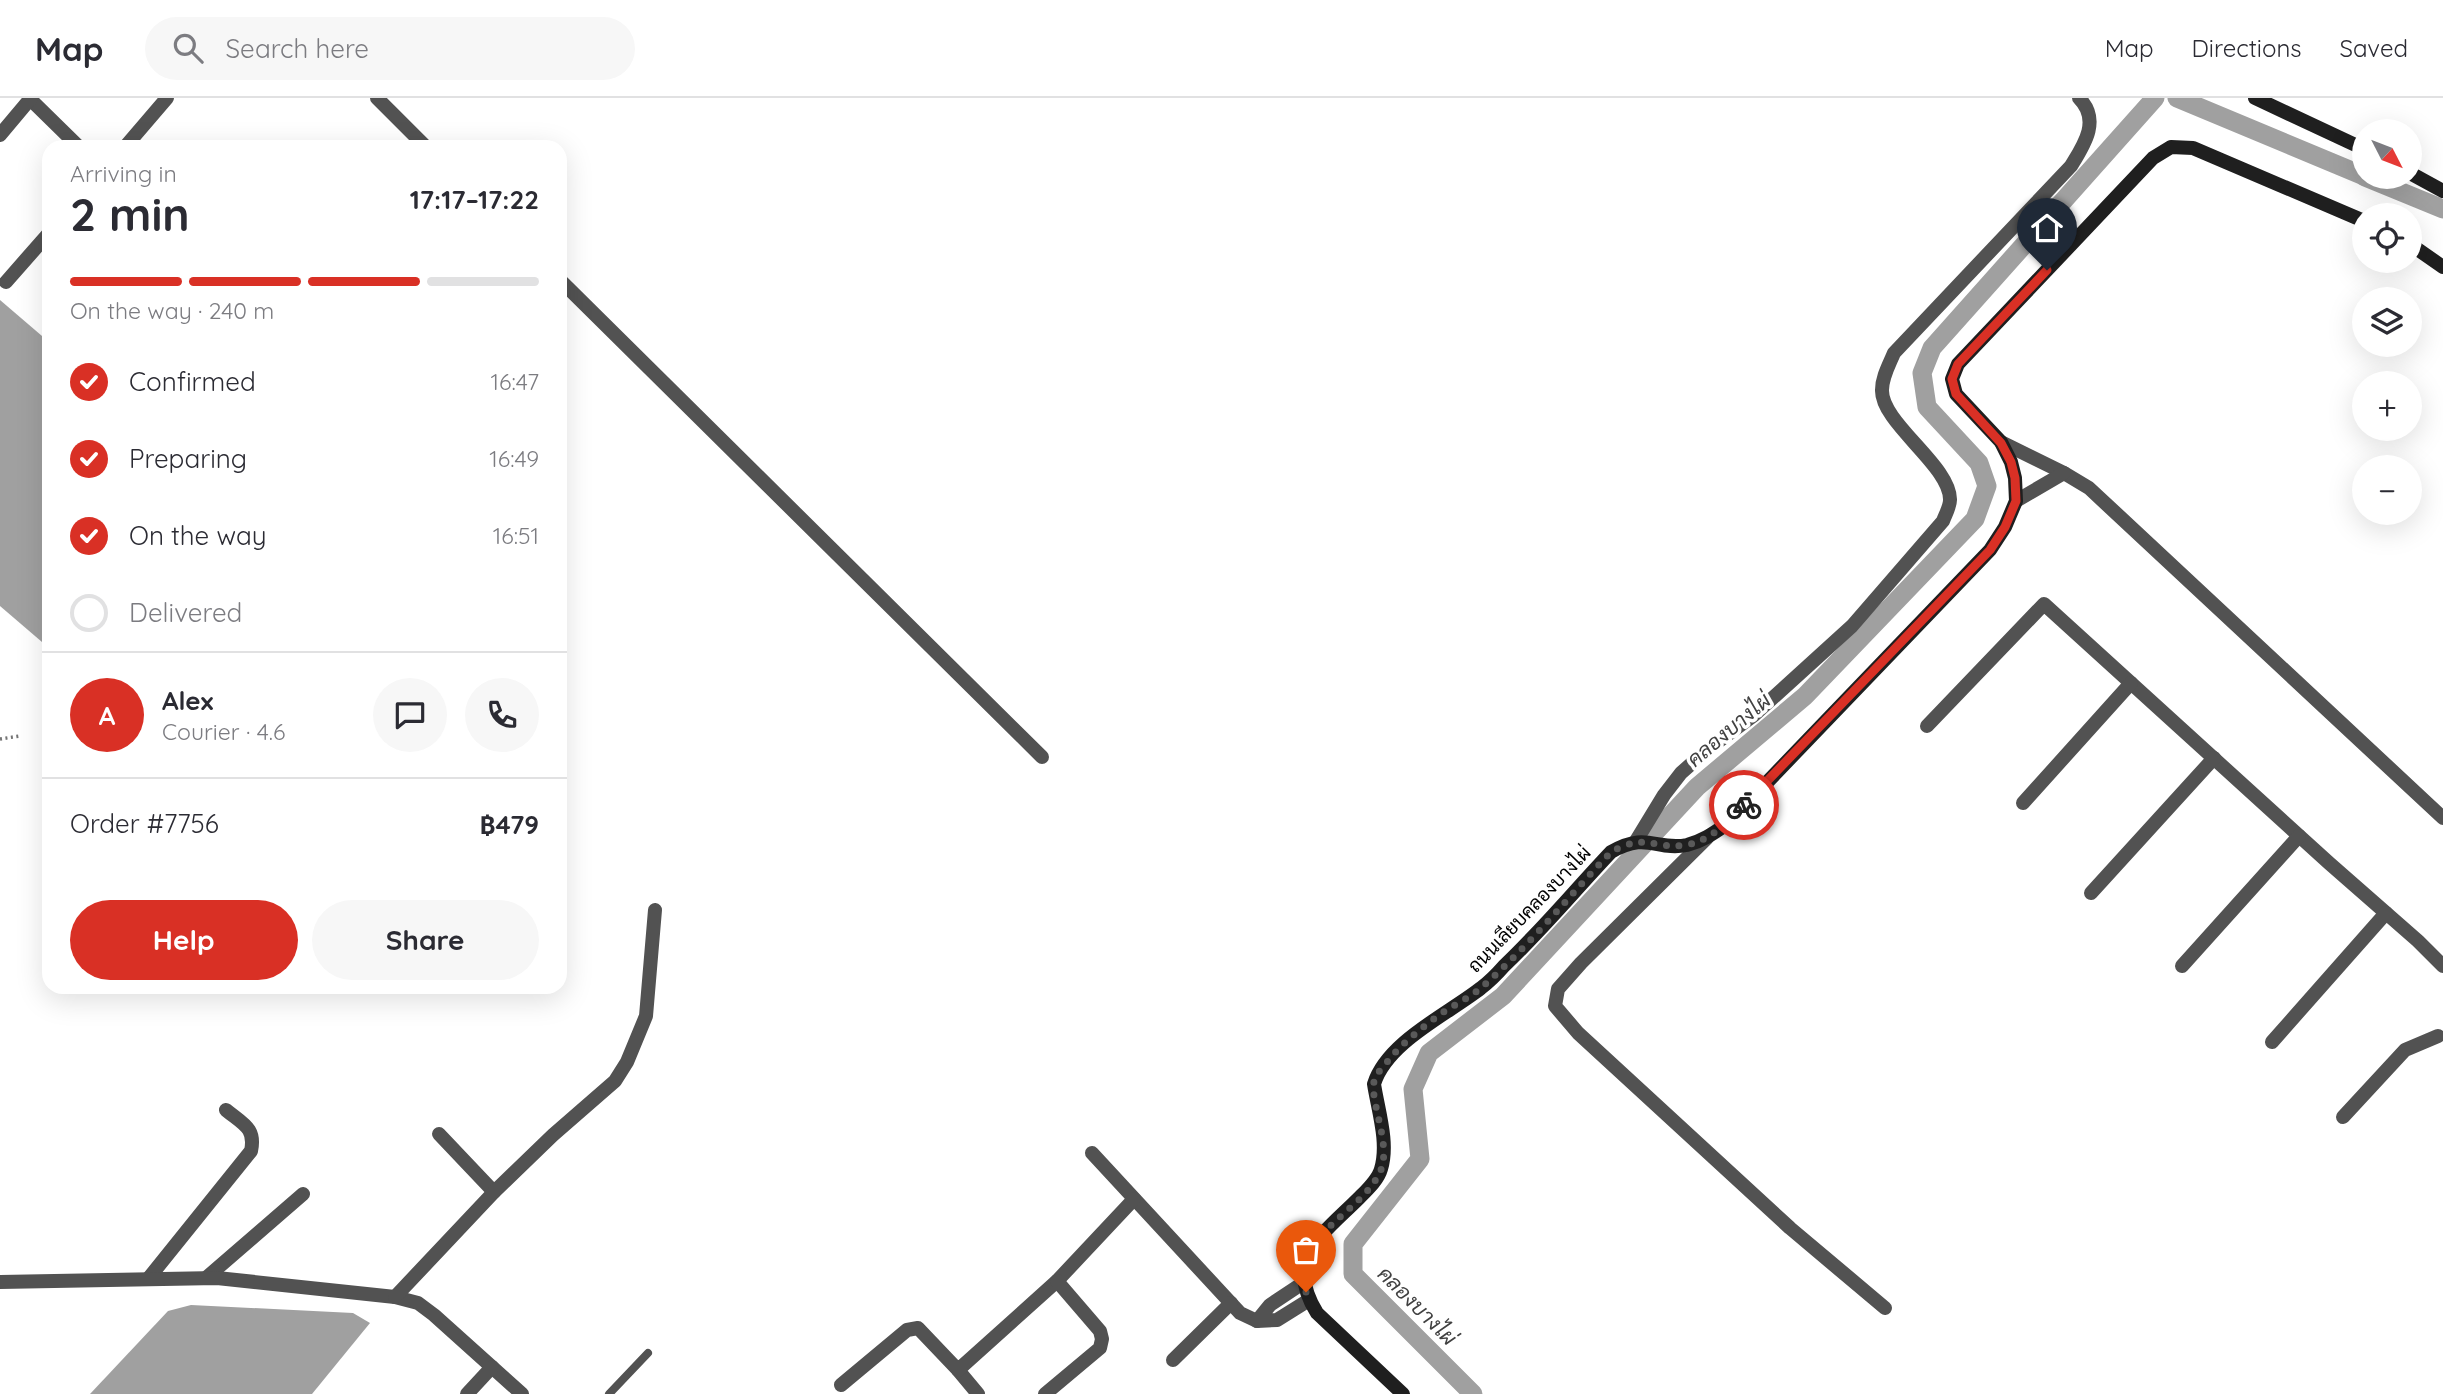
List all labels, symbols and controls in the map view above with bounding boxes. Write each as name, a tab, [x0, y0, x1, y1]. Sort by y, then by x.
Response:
search box	[145, 17, 635, 80]
text: Map	[35, 28, 103, 69]
icon: search	[169, 29, 207, 67]
text: Search here	[225, 32, 369, 65]
text: Map	[2105, 33, 2154, 63]
text: Directions	[2192, 33, 2302, 63]
text: Saved	[2340, 33, 2408, 63]
north arrow	[2352, 119, 2422, 189]
map controls	[2352, 119, 2422, 525]
text: Arriving in	[70, 159, 177, 188]
text: 17:17–17:22	[410, 183, 539, 216]
text: 2 min	[70, 185, 190, 243]
pin	[2017, 198, 2077, 270]
button: locate	[2352, 203, 2422, 273]
icon: home	[2028, 209, 2066, 247]
button: layers	[2352, 287, 2422, 357]
text: On the way · 240 m	[70, 296, 274, 325]
icon: check	[70, 363, 108, 401]
text: Confirmed	[129, 365, 256, 398]
text: 16:47	[491, 367, 539, 396]
button: +	[2352, 371, 2422, 441]
icon: check	[70, 440, 108, 478]
text: Preparing	[129, 442, 247, 475]
text: 16:49	[489, 444, 539, 473]
button: −	[2352, 455, 2422, 525]
icon: check	[70, 517, 108, 555]
text: On the way	[129, 519, 267, 552]
text: 16:51	[493, 521, 539, 550]
text: Delivered	[129, 596, 242, 629]
button: chat	[373, 678, 447, 752]
button: phone	[465, 678, 539, 752]
text: Alex	[162, 684, 213, 717]
water label: คลองบางไผ่	[1681, 686, 1776, 772]
text: A	[99, 699, 115, 732]
text: Courier · 4.6	[162, 717, 285, 746]
courier	[1709, 770, 1779, 840]
icon: bike	[1725, 786, 1763, 824]
text: Order #7756	[70, 807, 219, 840]
text: ฿479	[480, 808, 539, 841]
street label: ถนนเลียบคลองบางไผ่	[1462, 841, 1596, 977]
button: Help	[70, 900, 298, 980]
button: Share	[312, 900, 539, 980]
pin	[1276, 1220, 1336, 1292]
icon: bag	[1287, 1231, 1325, 1269]
water label: คลองบางไผ่	[1373, 1260, 1463, 1351]

